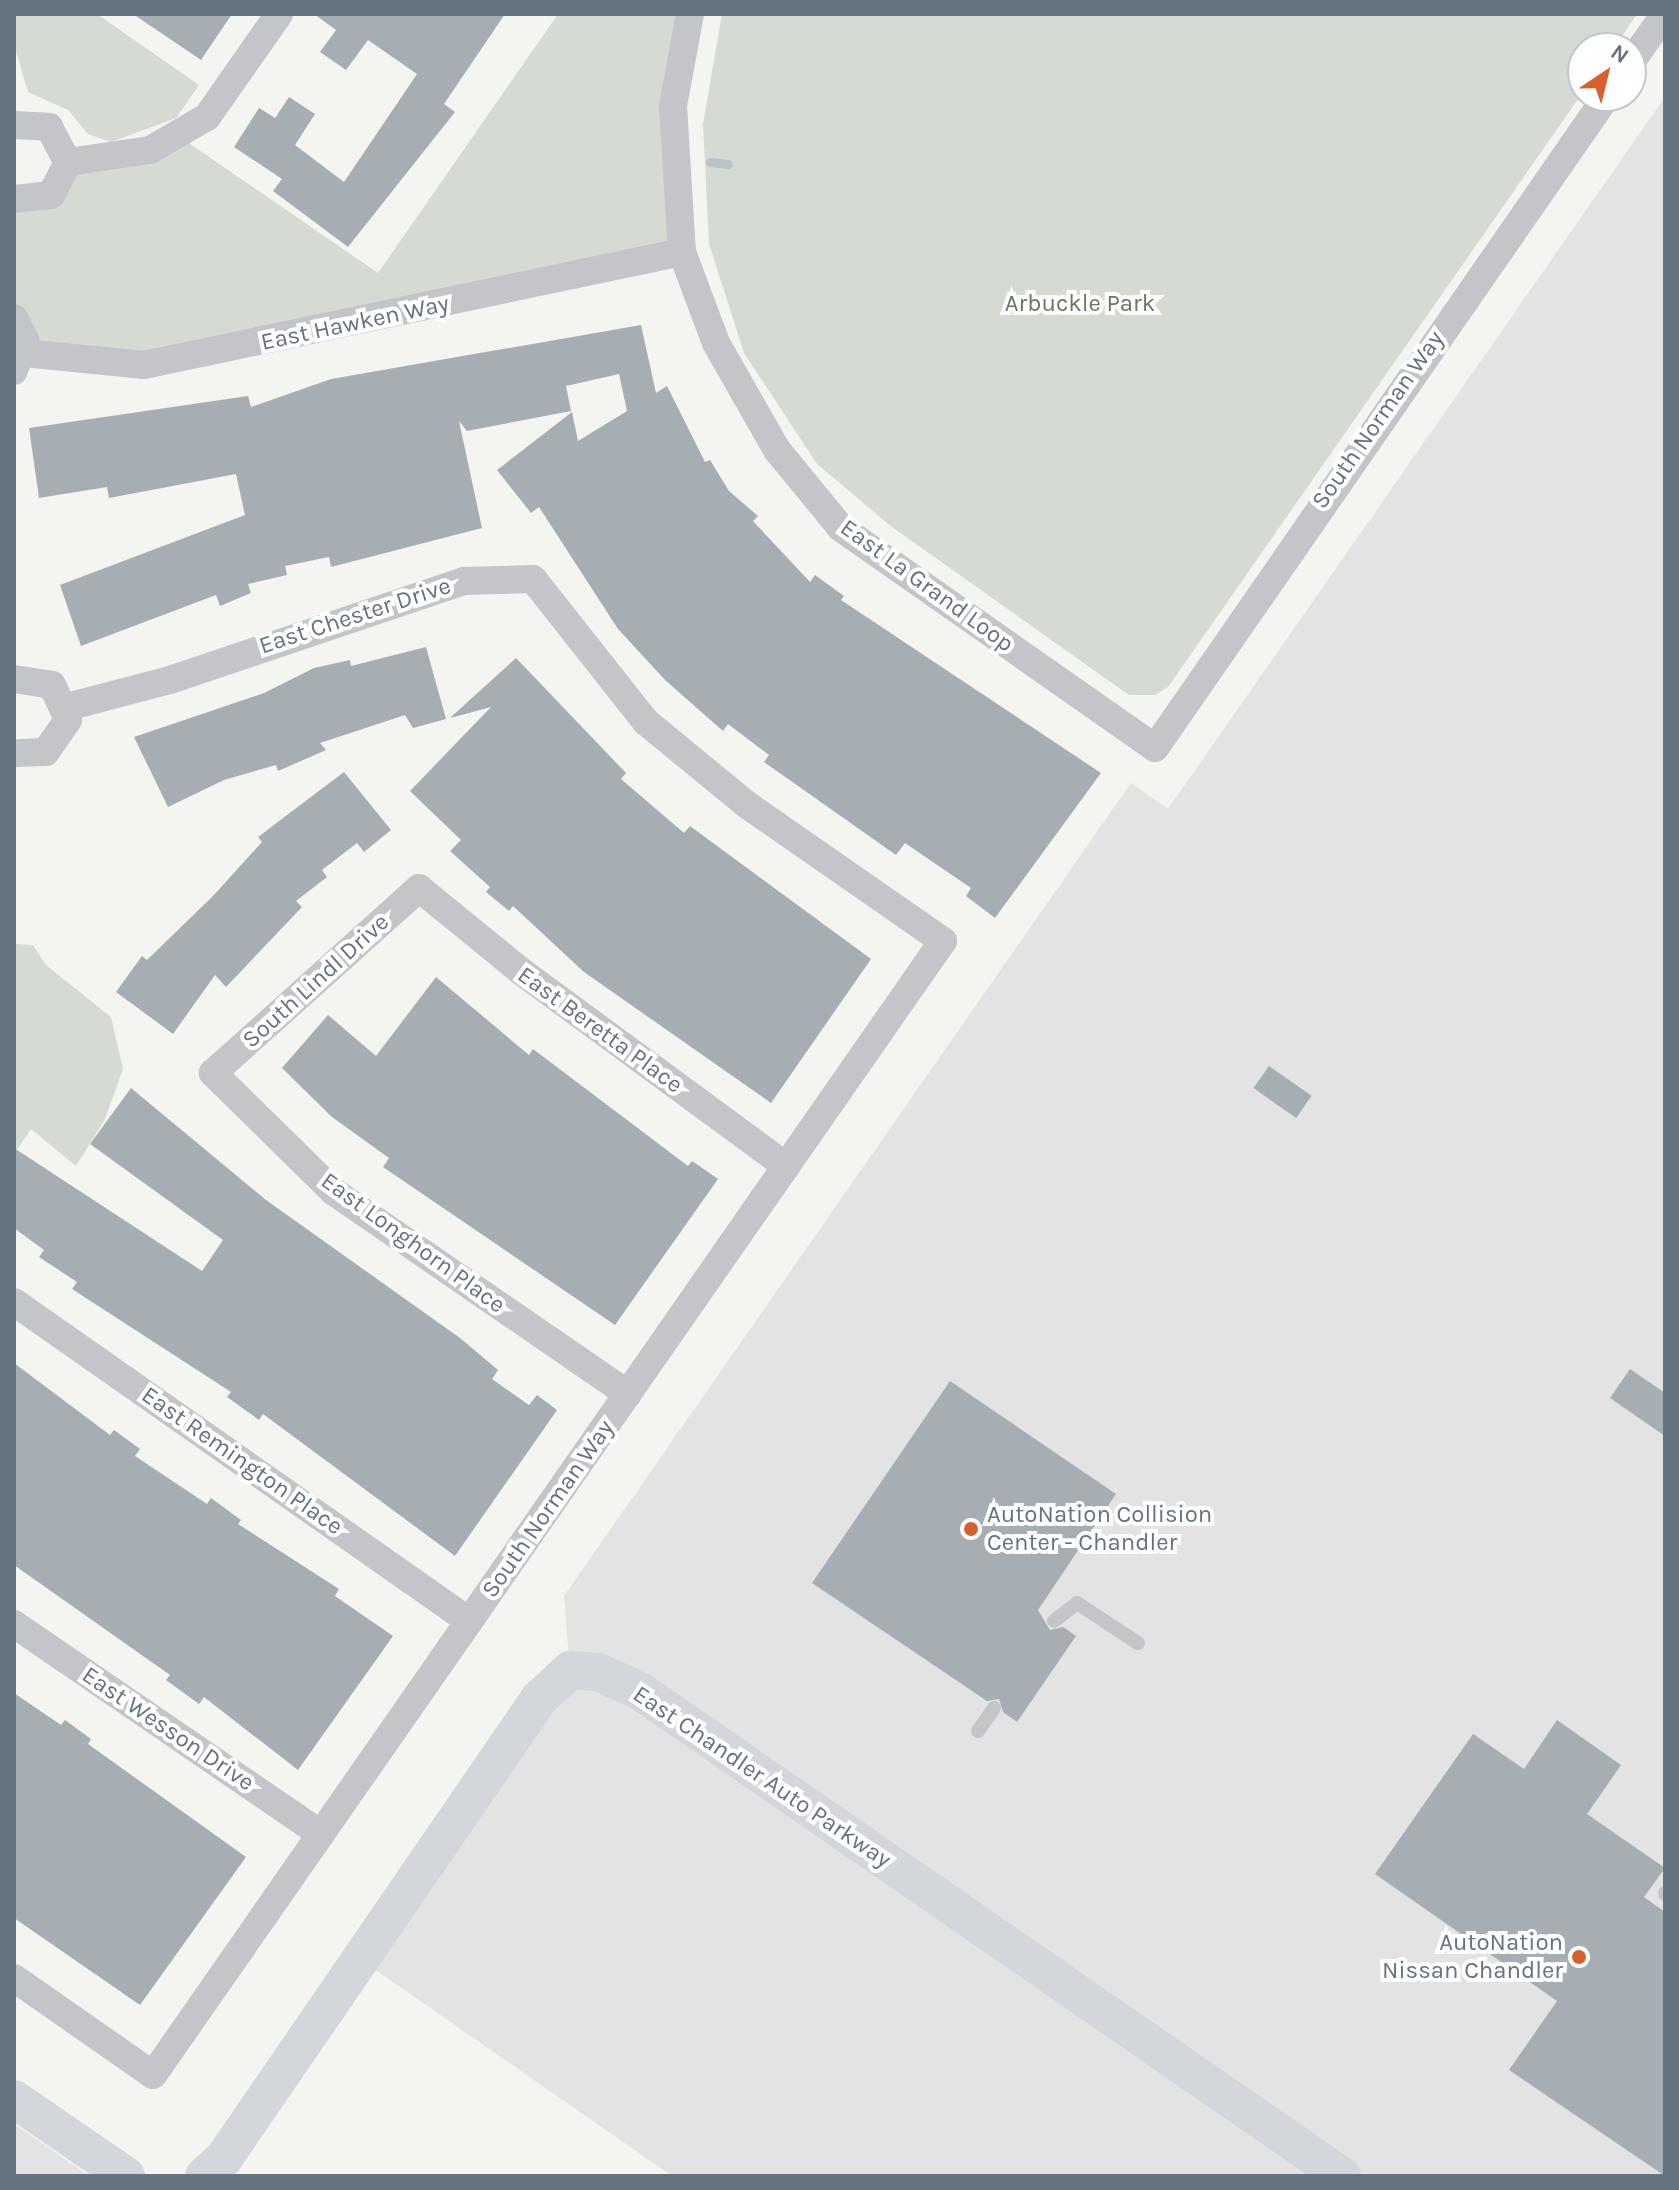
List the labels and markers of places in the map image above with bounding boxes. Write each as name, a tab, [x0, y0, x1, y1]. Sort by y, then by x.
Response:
place label: AutoNation Collision Center - Chandler	[987, 1501, 1212, 1557]
marker: AutoNation Collision Center - Chandler	[962, 1520, 980, 1538]
place label: AutoNation Nissan Chandler	[1382, 1929, 1563, 1985]
marker: AutoNation Nissan Chandler	[1570, 1948, 1588, 1966]

